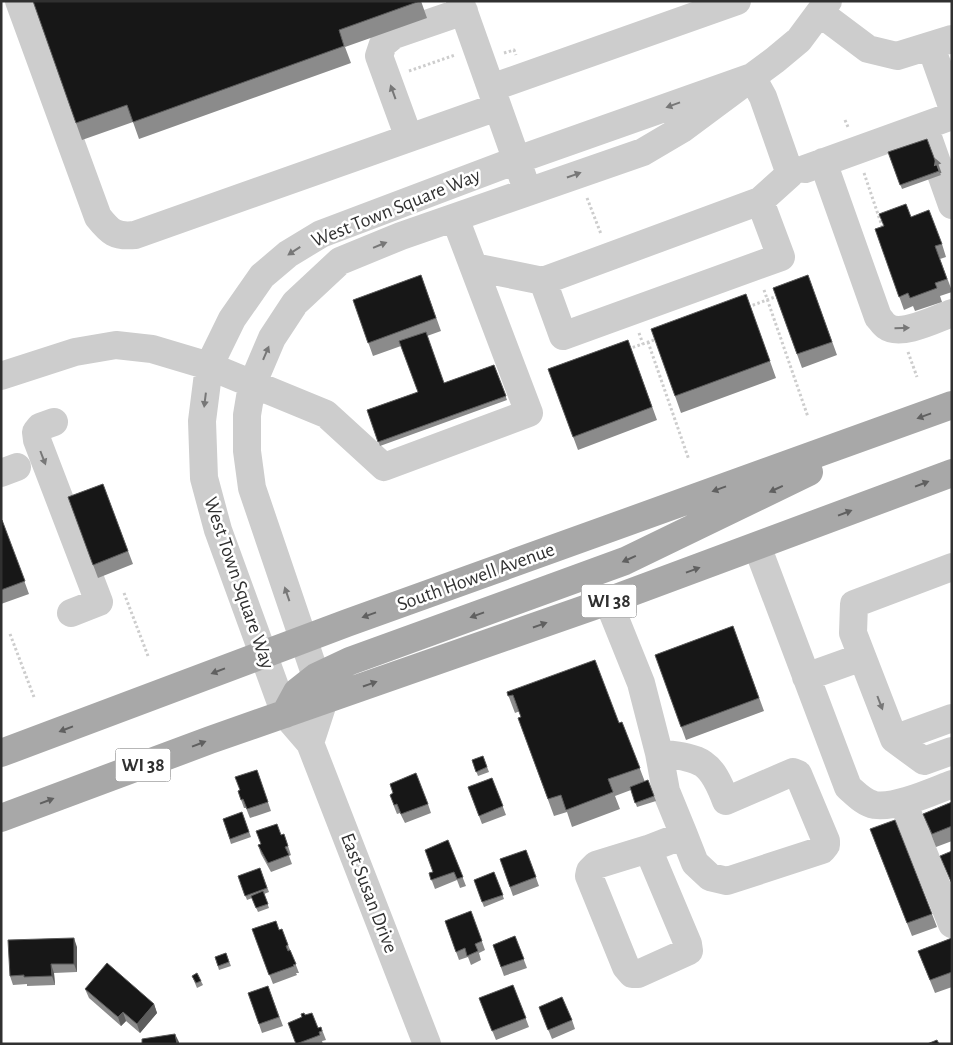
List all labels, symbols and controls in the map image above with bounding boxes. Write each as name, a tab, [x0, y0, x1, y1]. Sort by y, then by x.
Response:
one-way arrow	[389, 85, 396, 100]
one-way arrow	[665, 101, 680, 109]
one-way arrow	[934, 158, 941, 173]
street label: West Town Square Way	[309, 165, 484, 251]
one-way arrow	[567, 171, 582, 179]
one-way arrow	[373, 240, 387, 248]
one-way arrow	[287, 246, 300, 255]
one-way arrow	[894, 324, 910, 332]
one-way arrow	[262, 346, 270, 360]
one-way arrow	[201, 393, 209, 409]
one-way arrow	[917, 413, 932, 420]
one-way arrow	[40, 451, 48, 465]
one-way arrow	[915, 480, 930, 487]
one-way arrow	[711, 485, 726, 493]
one-way arrow	[769, 485, 783, 493]
street label: West Town Square Way	[200, 495, 278, 672]
one-way arrow	[838, 509, 853, 517]
street label: South Howell Avenue	[395, 539, 557, 615]
one-way arrow	[622, 555, 636, 563]
one-way arrow	[686, 566, 701, 574]
road number: WI 38	[582, 584, 636, 618]
one-way arrow	[282, 586, 290, 601]
one-way arrow	[361, 611, 376, 619]
one-way arrow	[469, 611, 484, 619]
one-way arrow	[533, 621, 548, 629]
one-way arrow	[211, 668, 225, 676]
one-way arrow	[363, 680, 378, 688]
one-way arrow	[877, 695, 884, 710]
one-way arrow	[59, 725, 73, 733]
one-way arrow	[192, 740, 207, 748]
road number: WI 38	[116, 748, 170, 782]
one-way arrow	[40, 797, 55, 805]
street label: East Susan Drive	[337, 830, 401, 956]

